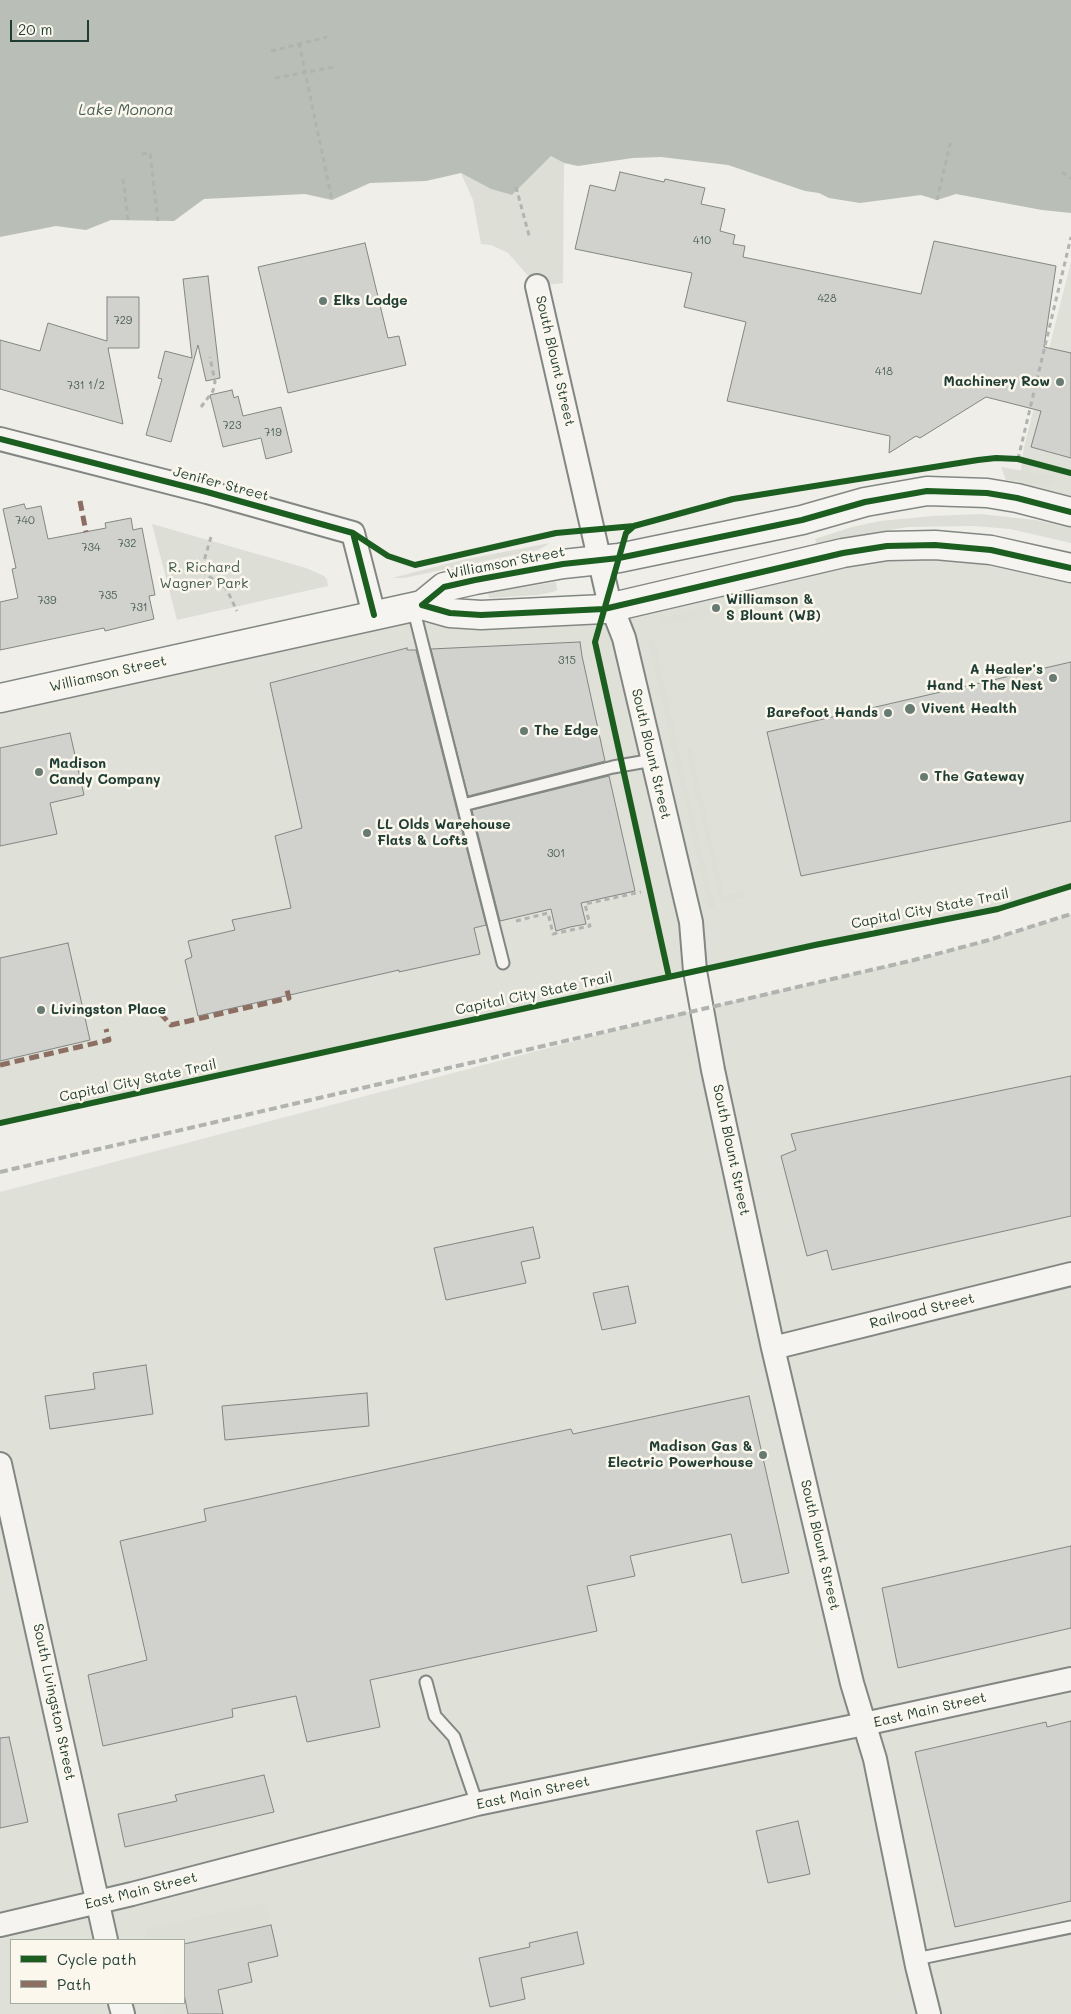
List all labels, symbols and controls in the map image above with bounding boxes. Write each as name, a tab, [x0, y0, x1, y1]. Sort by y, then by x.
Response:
scale bar	[12, 10, 91, 42]
text: 20 m	[18, 19, 52, 39]
water label: Lake Monona	[79, 101, 173, 119]
house number: 410	[693, 234, 711, 248]
house number: 428	[817, 292, 837, 306]
place label: Elks Lodge	[333, 293, 408, 309]
street label: South Blount Street	[532, 294, 578, 428]
marker: Elks Lodge	[317, 295, 329, 307]
house number: 729	[114, 314, 132, 328]
house number: 418	[875, 365, 893, 379]
place label: Machinery Row	[944, 374, 1050, 390]
marker: Machinery Row	[1054, 376, 1066, 388]
house number: 731 1/2	[67, 379, 105, 393]
house number: 723	[223, 419, 241, 433]
house number: 719	[264, 426, 282, 440]
street label: Jenifer Street	[171, 463, 271, 505]
house number: 740	[15, 514, 35, 528]
house number: 732	[118, 537, 136, 551]
house number: 734	[81, 541, 101, 555]
street label: Williamson Street	[446, 543, 566, 583]
park label: R. Richard Wagner Park	[160, 560, 248, 592]
house number: 735	[99, 589, 117, 603]
place label: Williamson & S Blount (WB)	[726, 592, 821, 624]
house number: 739	[37, 594, 57, 608]
house number: 731	[130, 601, 148, 615]
marker: Williamson & S Blount (WB)	[710, 602, 722, 614]
street label: Williamson Street	[48, 652, 168, 696]
house number: 315	[558, 654, 576, 668]
place label: A Healer's Hand + The Nest	[926, 662, 1043, 694]
marker: A Healer's Hand + The Nest	[1047, 672, 1059, 684]
street label: South Blount Street	[628, 687, 674, 821]
place label: Vivent Health	[921, 701, 1017, 717]
marker: Vivent Health	[903, 702, 917, 716]
place label: Barefoot Hands	[766, 705, 878, 721]
marker: Barefoot Hands	[882, 707, 894, 719]
place label: The Edge	[534, 723, 598, 739]
marker: The Edge	[518, 725, 530, 737]
place label: Madison Candy Company	[49, 756, 161, 789]
marker: Madison Candy Company	[33, 766, 45, 778]
place label: The Gateway	[934, 769, 1025, 785]
marker: The Gateway	[918, 771, 930, 783]
place label: LL Olds Warehouse Flats & Lofts	[377, 817, 511, 850]
marker: LL Olds Warehouse Flats & Lofts	[361, 827, 373, 839]
house number: 301	[547, 847, 565, 861]
street label: Capital City State Trail	[850, 885, 1010, 933]
street label: Capital City State Trail	[454, 969, 614, 1019]
place label: Livingston Place	[51, 1002, 166, 1018]
marker: Livingston Place	[35, 1004, 47, 1016]
street label: Capital City State Trail	[58, 1056, 218, 1106]
street label: South Blount Street	[709, 1083, 753, 1217]
street label: Railroad Street	[868, 1290, 976, 1332]
place label: Madison Gas & Electric Powerhouse	[607, 1439, 753, 1471]
marker: Madison Gas & Electric Powerhouse	[757, 1449, 769, 1461]
street label: South Blount Street	[797, 1478, 843, 1612]
street label: South Livingston Street	[29, 1622, 79, 1782]
street label: East Main Street	[872, 1689, 988, 1731]
street label: East Main Street	[475, 1773, 591, 1813]
street label: East Main Street	[83, 1869, 199, 1913]
legend	[10, 1939, 185, 2004]
text: Cycle path	[57, 1949, 136, 1969]
text: Path	[57, 1974, 91, 1994]

